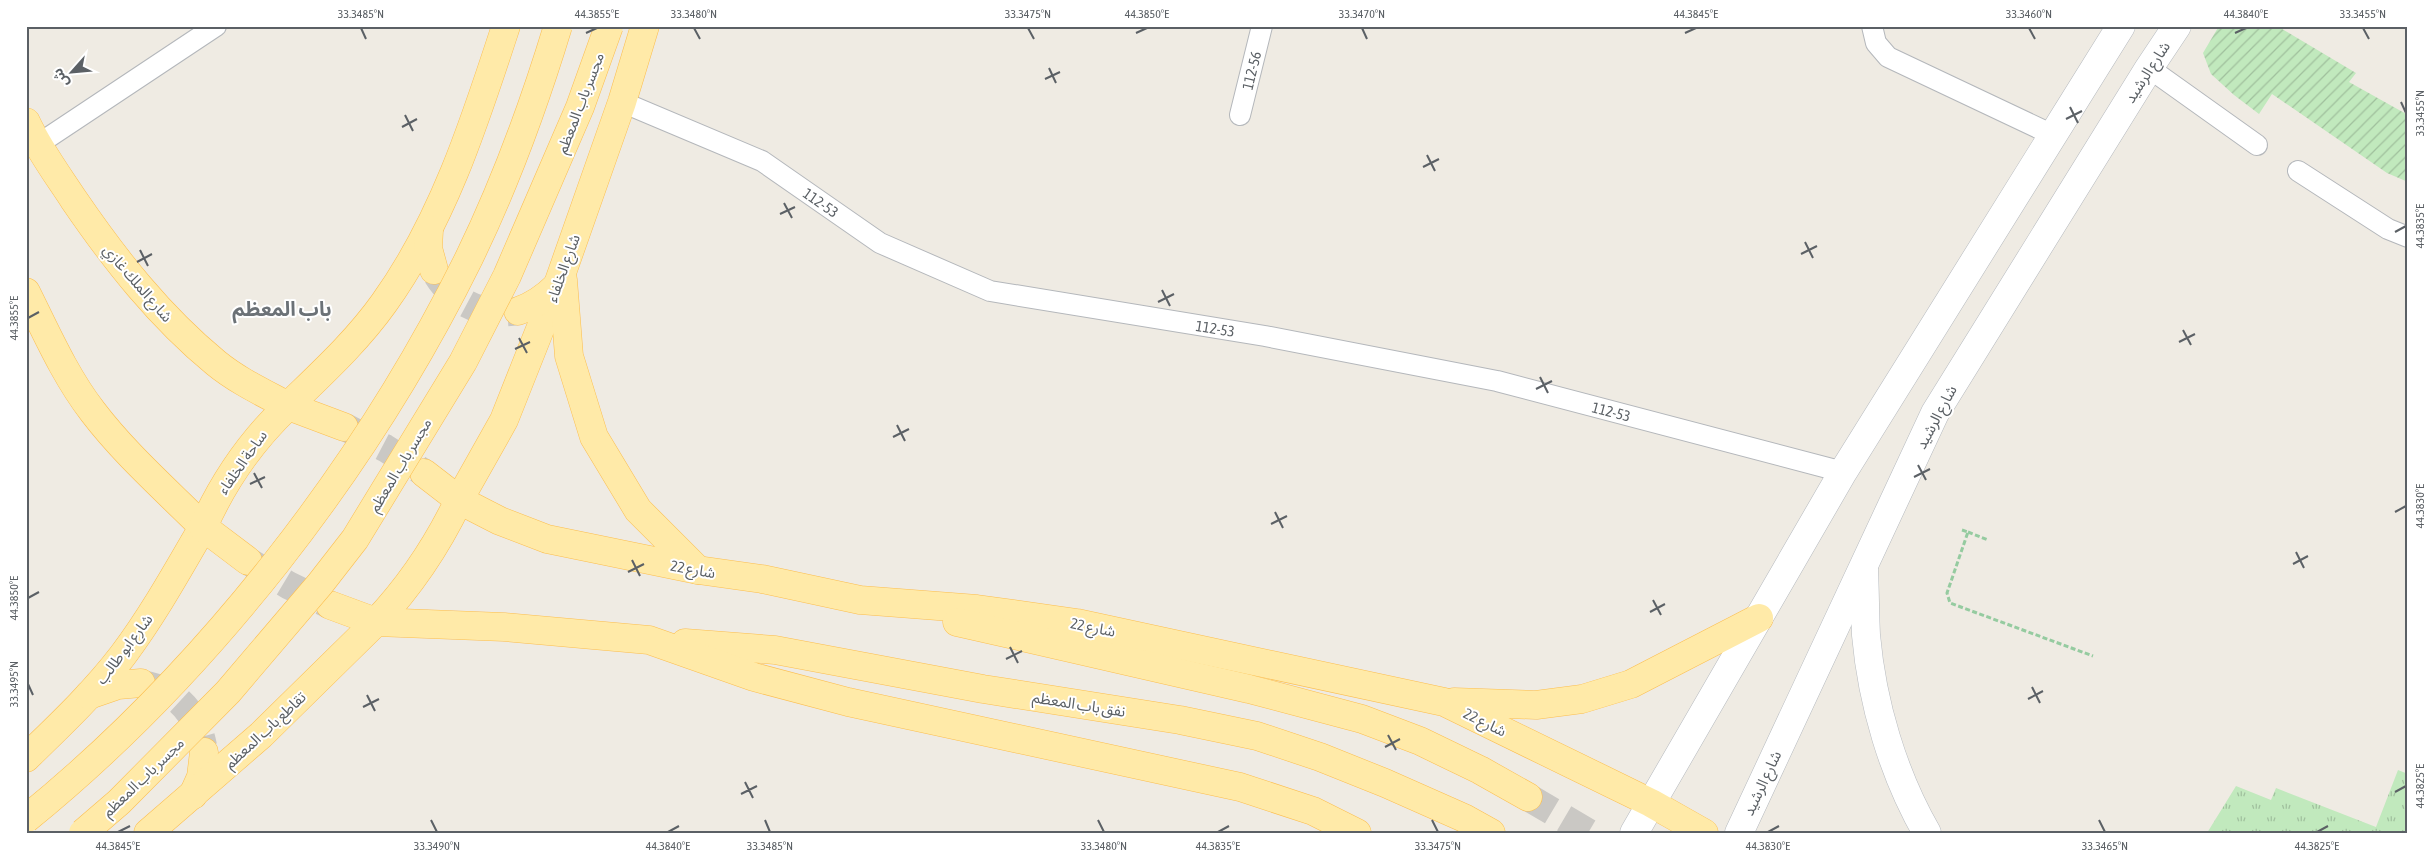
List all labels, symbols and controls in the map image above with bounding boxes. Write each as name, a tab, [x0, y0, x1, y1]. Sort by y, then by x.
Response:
text: 33.3485°N	[338, 7, 384, 21]
text: 44.3855°E	[575, 7, 619, 21]
text: 33.3480°N	[671, 7, 717, 21]
text: 33.3475°N	[1005, 7, 1051, 21]
text: 44.3850°E	[1125, 7, 1169, 21]
text: 33.3470°N	[1339, 7, 1385, 21]
text: 44.3845°E	[1674, 7, 1718, 21]
text: 33.3460°N	[2006, 7, 2052, 21]
text: 44.3840°E	[2224, 7, 2268, 21]
text: 33.3455°N	[2340, 7, 2386, 21]
street label: شارع الرشيد	[2121, 38, 2177, 108]
north arrow	[48, 48, 98, 98]
street label: 112-56	[1238, 49, 1264, 91]
street label: مجسر باب المعظم	[553, 50, 610, 157]
text: ش	[49, 66, 72, 90]
text: 33.3455°N	[2413, 90, 2427, 136]
street label: 112-53	[800, 184, 842, 220]
text: 44.3835°E	[2413, 204, 2427, 248]
street label: شارع الخلفاء	[543, 232, 587, 306]
street label: شارع الملك غازي	[97, 241, 176, 328]
text: 44.3855°E	[7, 296, 21, 340]
district label: باب المعظم	[232, 297, 332, 324]
street label: 112-53	[1195, 316, 1236, 339]
street label: شارع الرشيد	[1912, 382, 1963, 454]
street label: 112-53	[1590, 398, 1633, 424]
street label: مجسر باب المعظم	[365, 415, 437, 517]
street label: ساحة الخلفاء	[214, 427, 270, 497]
text: 44.3830°E	[2413, 484, 2427, 528]
street label: شارع 22	[668, 557, 717, 585]
text: 44.3850°E	[7, 576, 21, 620]
street label: شارع ابو طالب	[92, 611, 159, 690]
street label: شارع 22	[1068, 614, 1117, 644]
text: 33.3495°N	[7, 661, 21, 707]
street label: تقاطع باب المعظم	[221, 688, 312, 775]
street label: نفق باب المعظم	[1031, 688, 1127, 723]
street label: شارع 22	[1459, 704, 1509, 743]
street label: مجسر باب المعظم	[99, 734, 189, 822]
street label: شارع الرشيد	[1740, 748, 1788, 820]
text: 44.3825°E	[2413, 764, 2427, 808]
text: 44.3845°E	[96, 839, 140, 853]
text: 33.3490°N	[414, 839, 460, 853]
text: 44.3840°E	[646, 839, 690, 853]
text: 33.3485°N	[747, 839, 793, 853]
text: 33.3480°N	[1081, 839, 1127, 853]
text: 44.3835°E	[1196, 839, 1240, 853]
text: 33.3475°N	[1415, 839, 1461, 853]
text: 44.3830°E	[1746, 839, 1790, 853]
text: 33.3465°N	[2082, 839, 2128, 853]
text: 44.3825°E	[2295, 839, 2339, 853]

